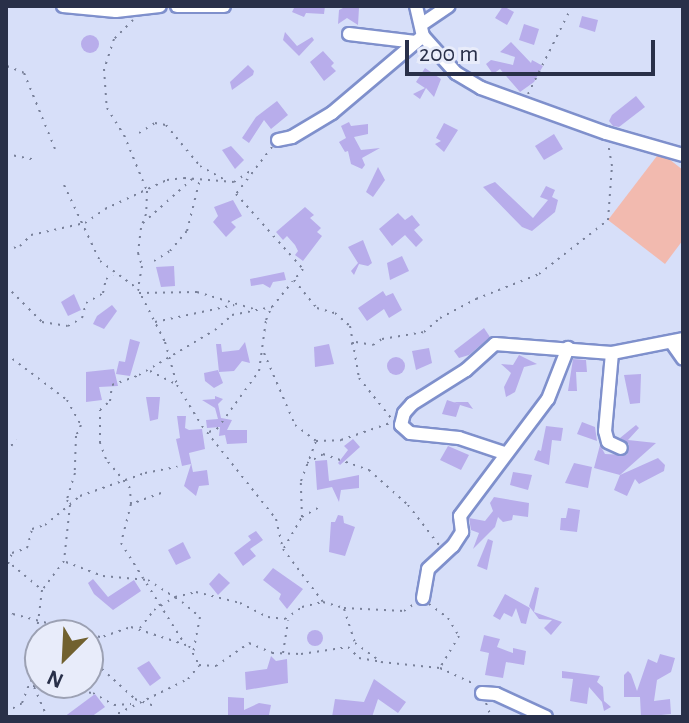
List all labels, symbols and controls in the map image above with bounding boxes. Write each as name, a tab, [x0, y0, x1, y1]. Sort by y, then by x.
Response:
scale bar	[409, 24, 659, 74]
text: 200 m	[419, 42, 478, 66]
north arrow	[24, 619, 104, 699]
text: N	[44, 666, 67, 692]

